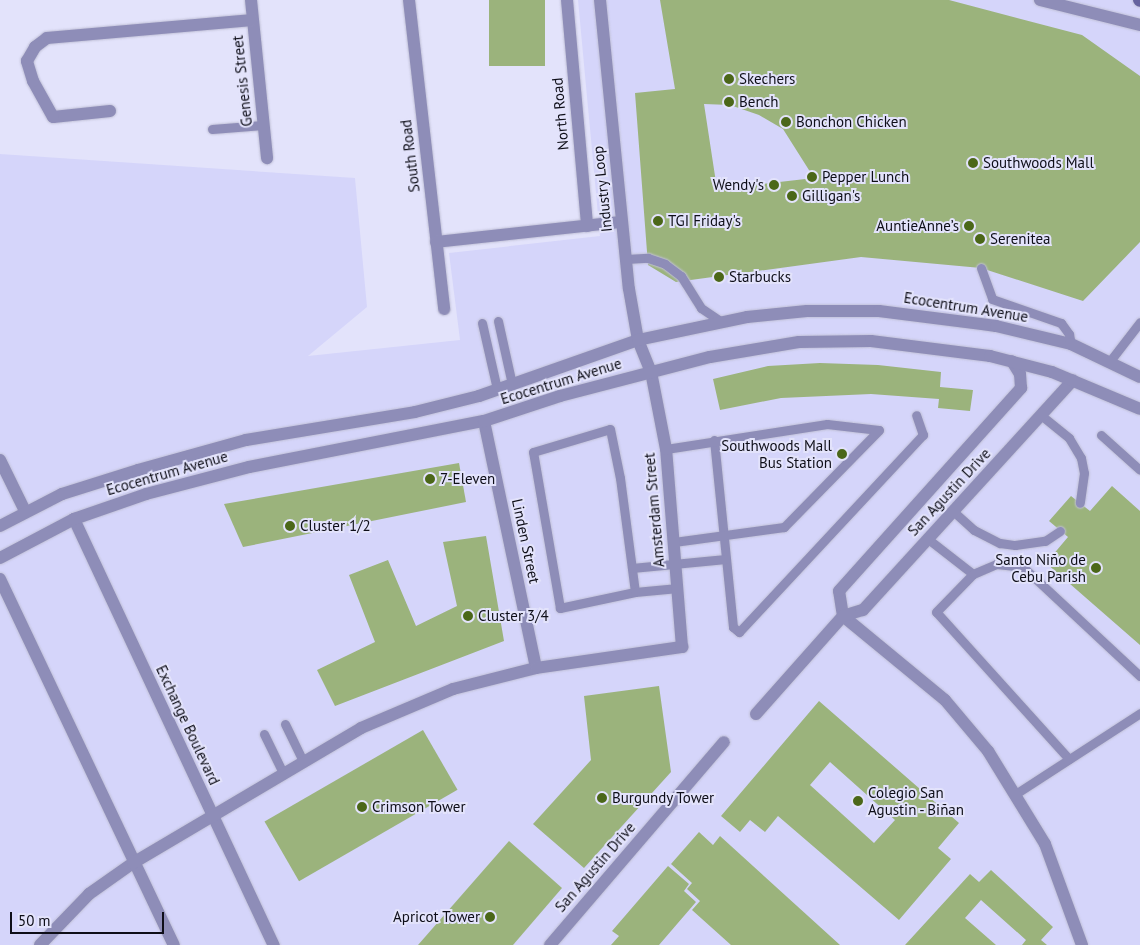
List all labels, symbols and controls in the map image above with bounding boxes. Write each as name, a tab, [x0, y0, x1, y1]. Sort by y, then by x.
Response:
street label: Genesis Street	[228, 35, 256, 127]
place label: Skechers	[739, 70, 795, 88]
marker: Skechers	[723, 73, 735, 85]
street label: North Road	[548, 77, 572, 151]
place label: Bench	[739, 93, 779, 111]
marker: Bench	[723, 96, 735, 108]
place label: Bonchon Chicken	[796, 113, 907, 131]
marker: Bonchon Chicken	[780, 116, 792, 128]
street label: South Road	[397, 119, 423, 193]
street label: Industry Loop	[588, 145, 616, 233]
place label: Southwoods Mall	[983, 154, 1094, 172]
marker: Southwoods Mall	[967, 157, 979, 169]
place label: Pepper Lunch	[822, 168, 909, 186]
marker: Pepper Lunch	[806, 171, 818, 183]
place label: Wendy's	[713, 176, 764, 194]
marker: Wendy's	[768, 179, 780, 191]
place label: Gilligan's	[802, 187, 860, 205]
marker: Gilligan's	[786, 190, 798, 202]
place label: TGI Friday's	[668, 212, 741, 230]
marker: TGI Friday's	[652, 215, 664, 227]
place label: AuntieAnne’s	[876, 217, 959, 235]
marker: AuntieAnne’s	[963, 220, 975, 232]
place label: Serenitea	[990, 230, 1051, 248]
marker: Serenitea	[974, 233, 986, 245]
place label: Starbucks	[729, 268, 791, 286]
marker: Starbucks	[713, 271, 725, 283]
street label: Ecocentrum Avenue	[902, 288, 1030, 326]
street label: Ecocentrum Avenue	[498, 354, 624, 408]
place label: Southwoods Mall Bus Station	[721, 436, 832, 471]
street label: San Agustin Drive	[904, 444, 994, 540]
street label: Ecocentrum Avenue	[104, 447, 230, 499]
marker: Southwoods Mall Bus Station	[836, 448, 848, 460]
street label: Amsterdam Street	[640, 452, 668, 568]
place label: 7-Eleven	[440, 470, 495, 488]
marker: 7-Eleven	[424, 473, 436, 485]
street label: Linden Street	[508, 497, 544, 585]
place label: Cluster 1/2	[300, 517, 371, 535]
marker: Cluster 1/2	[284, 520, 296, 532]
place label: Santo Niño de Cebu Parish	[995, 550, 1086, 585]
marker: Santo Niño de Cebu Parish	[1090, 562, 1102, 574]
place label: Cluster 3/4	[478, 607, 549, 625]
marker: Cluster 3/4	[462, 610, 474, 622]
street label: Exchange Boulevard	[152, 662, 224, 788]
place label: Colegio San Agustin - Biñan	[868, 783, 966, 818]
place label: Burgundy Tower	[612, 789, 715, 807]
marker: Burgundy Tower	[596, 792, 608, 804]
marker: Colegio San Agustin - Biñan	[852, 795, 864, 807]
place label: Crimson Tower	[372, 798, 466, 816]
marker: Crimson Tower	[356, 801, 368, 813]
street label: San Agustin Drive	[551, 818, 639, 916]
scale bar	[12, 902, 166, 934]
place label: Apricot Tower	[393, 908, 480, 926]
text: 50 m	[18, 911, 51, 930]
marker: Apricot Tower	[484, 911, 496, 923]

